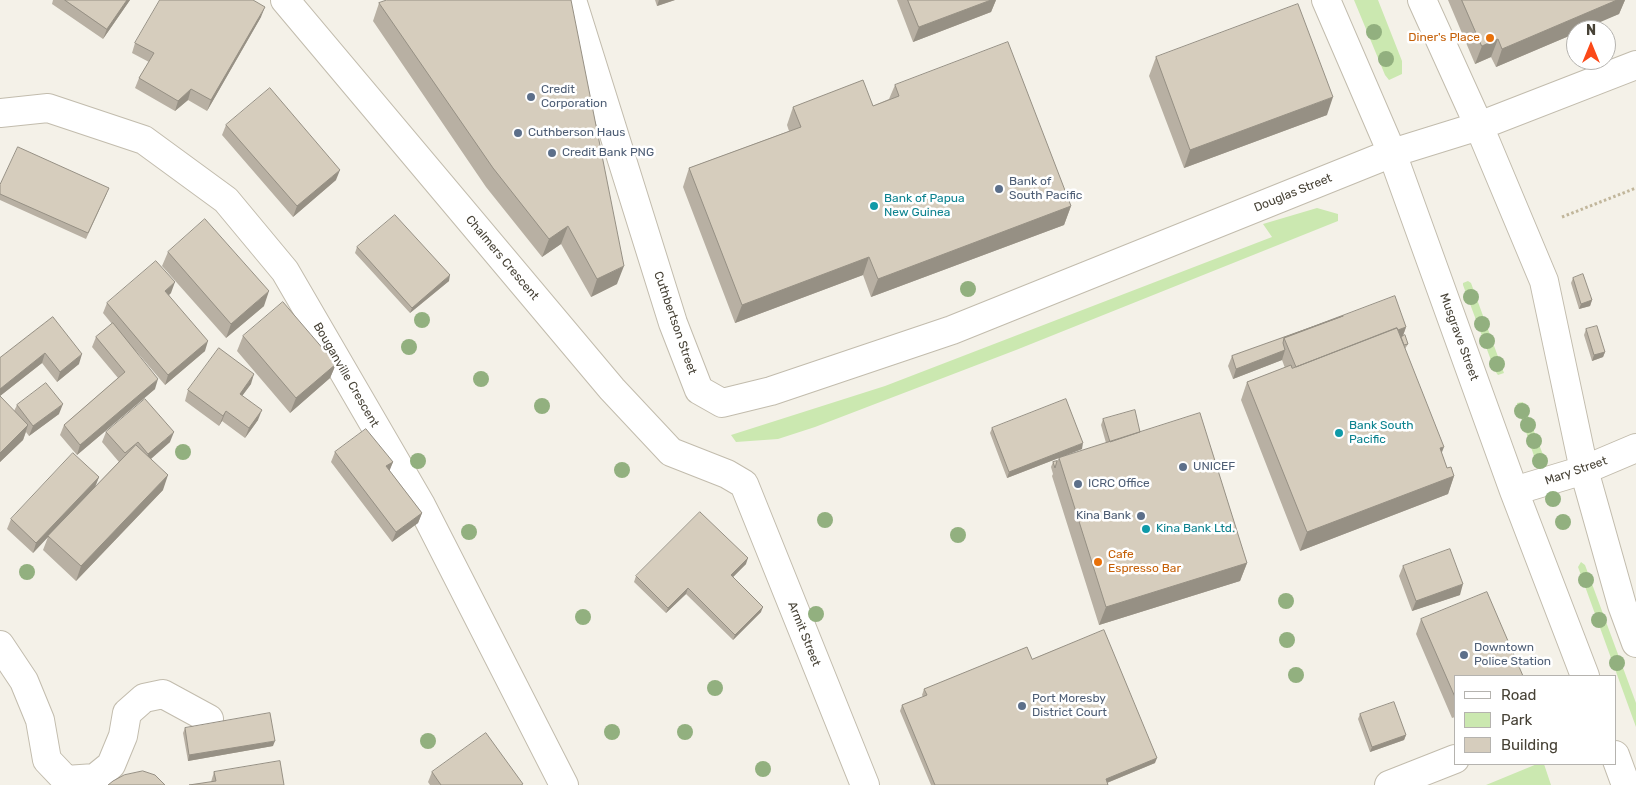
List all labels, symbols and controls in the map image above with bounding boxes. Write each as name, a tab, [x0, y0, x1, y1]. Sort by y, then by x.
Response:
north arrow	[1566, 20, 1616, 70]
text: N	[1586, 22, 1596, 39]
place label: Diner's Place	[1408, 31, 1480, 45]
marker: Diner's Place	[1484, 32, 1496, 44]
place label: Credit Corporation	[541, 83, 607, 111]
marker: Credit Corporation	[525, 91, 537, 103]
place label: Cuthberson Haus	[528, 126, 625, 140]
marker: Cuthberson Haus	[512, 127, 524, 139]
place label: Credit Bank PNG	[562, 146, 654, 160]
marker: Credit Bank PNG	[546, 147, 558, 159]
street label: Douglas Street	[1252, 171, 1334, 215]
place label: Bank of South Pacific	[1009, 175, 1082, 203]
marker: Bank of South Pacific	[993, 183, 1005, 195]
place label: Bank of Papua New Guinea	[884, 192, 965, 220]
marker: Bank of Papua New Guinea	[868, 200, 880, 212]
street label: Chalmers Crescent	[462, 213, 542, 303]
street label: Cuthbertson Street	[651, 269, 699, 377]
street label: Musgrave Street	[1437, 291, 1481, 383]
street label: Bouganville Crescent	[310, 320, 382, 430]
place label: Bank South Pacific	[1349, 419, 1414, 447]
marker: Bank South Pacific	[1333, 427, 1345, 439]
street label: Mary Street	[1543, 454, 1609, 488]
place label: UNICEF	[1193, 460, 1235, 474]
marker: UNICEF	[1177, 461, 1189, 473]
place label: ICRC Office	[1088, 477, 1150, 491]
marker: ICRC Office	[1072, 478, 1084, 490]
place label: Kina Bank	[1076, 509, 1131, 523]
marker: Kina Bank	[1135, 510, 1147, 522]
place label: Kina Bank Ltd.	[1156, 522, 1235, 536]
marker: Kina Bank Ltd.	[1140, 523, 1152, 535]
place label: Cafe Espresso Bar	[1108, 548, 1181, 576]
marker: Cafe Espresso Bar	[1092, 556, 1104, 568]
street label: Armit Street	[784, 600, 824, 668]
place label: Downtown Police Station	[1474, 641, 1551, 669]
marker: Downtown Police Station	[1458, 649, 1470, 661]
legend	[1454, 675, 1616, 765]
text: Road	[1501, 686, 1537, 704]
place label: Port Moresby District Court	[1032, 692, 1107, 720]
marker: Port Moresby District Court	[1016, 700, 1028, 712]
text: Park	[1501, 711, 1532, 729]
text: Building	[1501, 736, 1558, 754]

